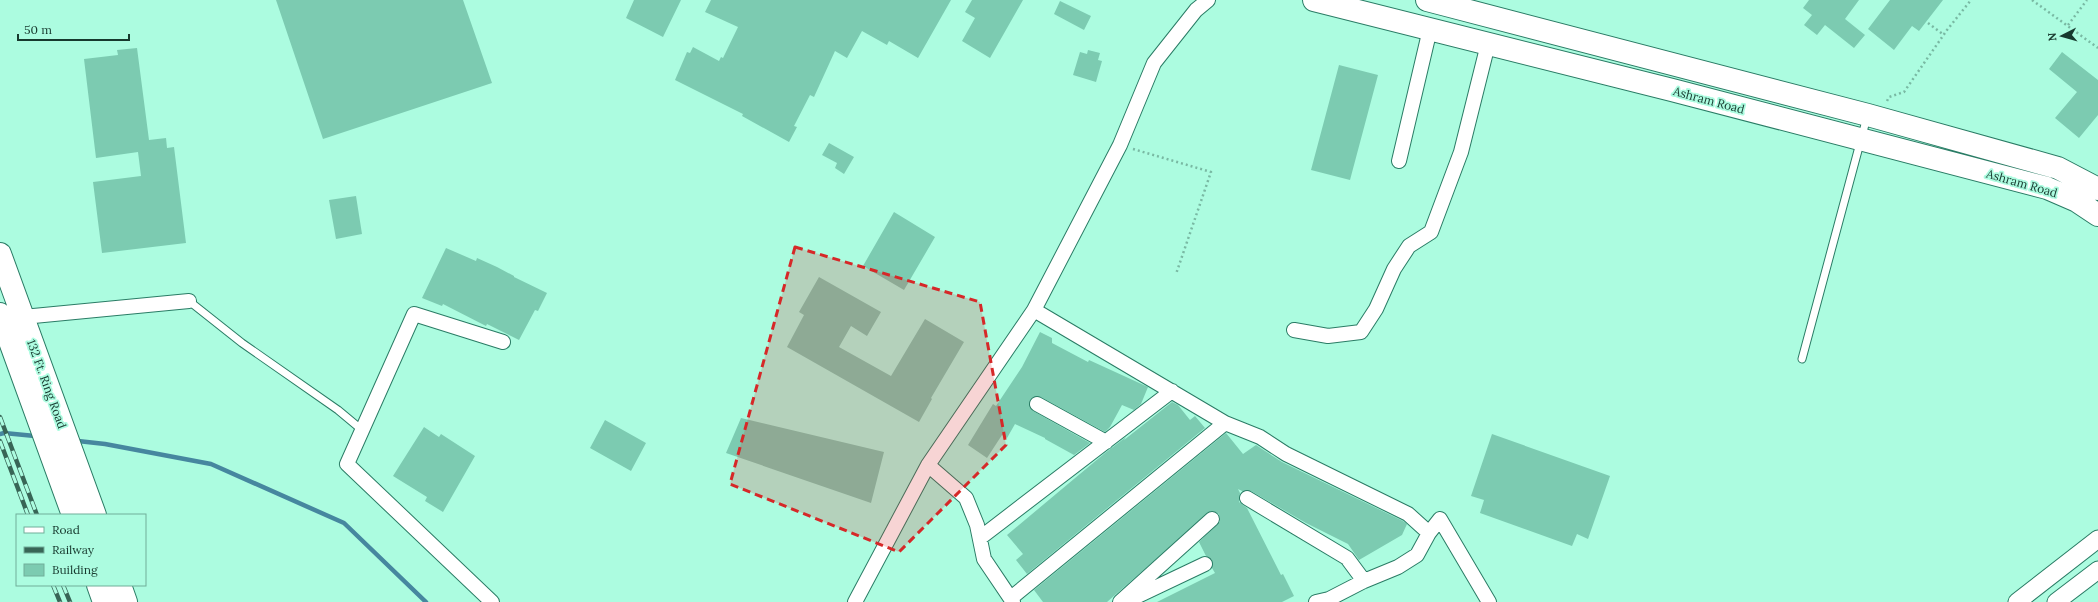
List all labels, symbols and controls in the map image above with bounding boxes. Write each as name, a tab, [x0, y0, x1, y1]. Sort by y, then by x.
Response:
scale bar	[18, 16, 129, 42]
north arrow	[2042, 16, 2082, 56]
text: 50 m	[24, 22, 52, 37]
text: N	[2045, 32, 2059, 42]
street label: Ashram Road	[1671, 83, 1746, 117]
street label: Ashram Road	[1984, 165, 2059, 200]
street label: 132 Ft. Ring Road	[24, 337, 70, 431]
legend	[16, 514, 146, 586]
text: Road	[52, 522, 80, 537]
text: Railway	[52, 542, 95, 557]
text: Building	[52, 562, 98, 577]

